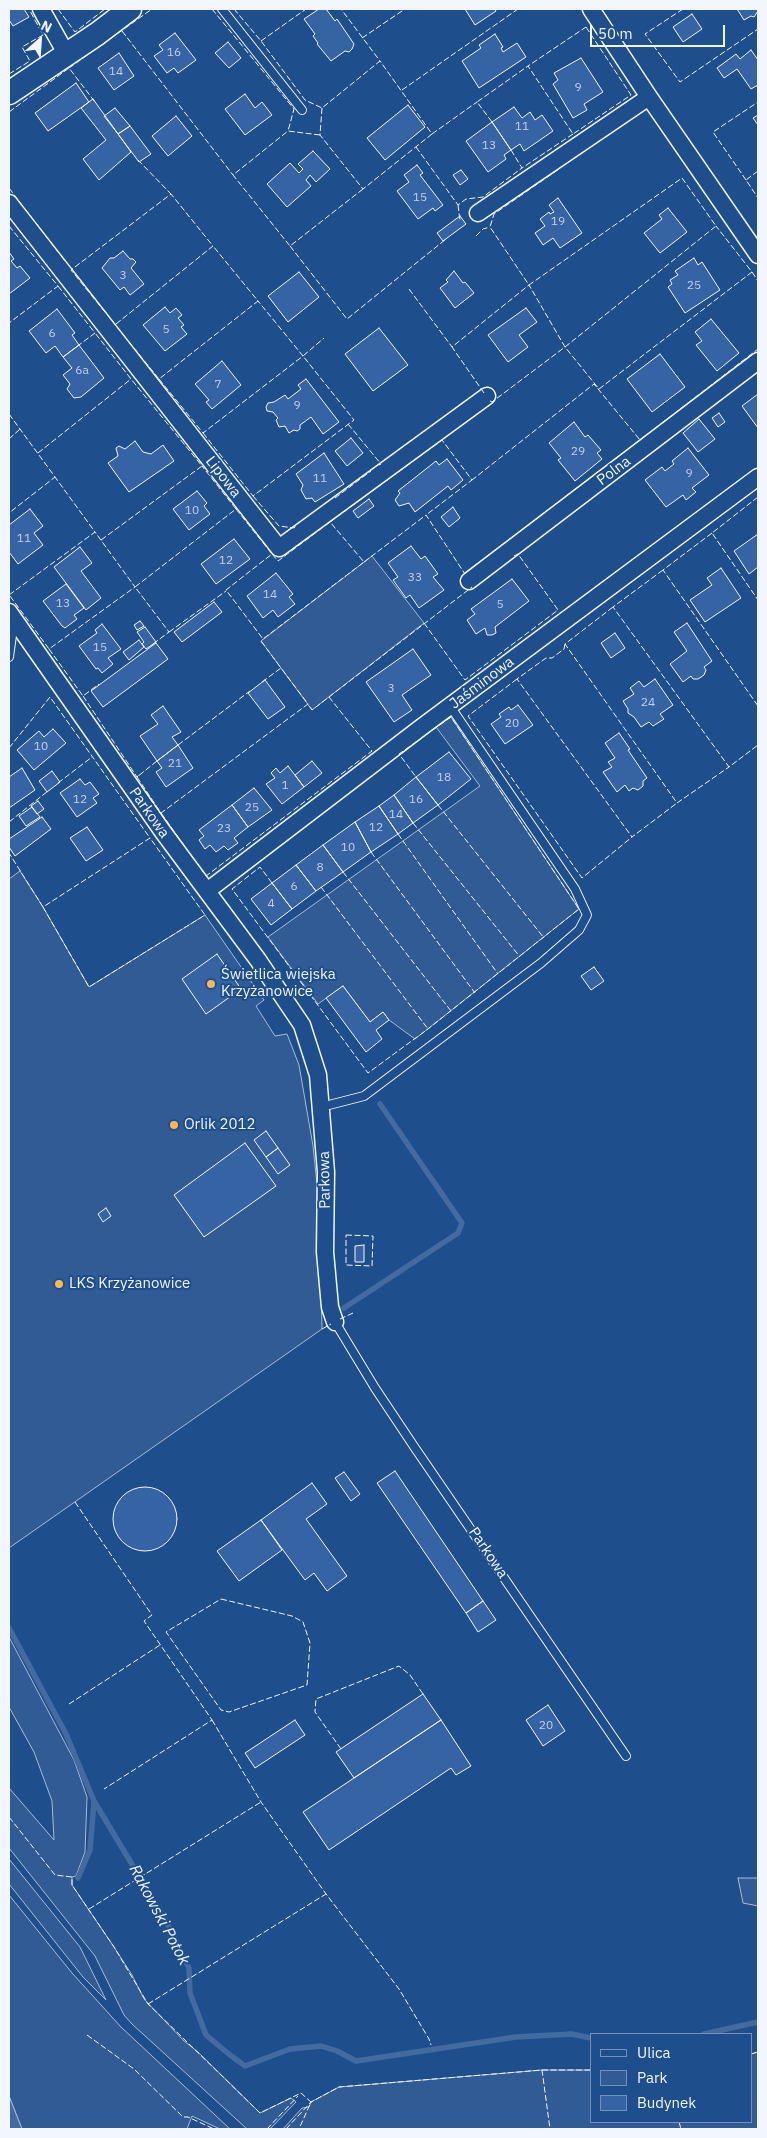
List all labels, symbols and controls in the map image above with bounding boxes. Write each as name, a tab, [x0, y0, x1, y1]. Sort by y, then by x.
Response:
north arrow	[15, 15, 65, 65]
scale bar	[592, 15, 727, 47]
text: N	[38, 16, 55, 37]
text: 50 m	[598, 24, 633, 43]
house number: 16	[167, 46, 181, 60]
house number: 14	[109, 65, 123, 79]
house number: 9	[574, 81, 582, 95]
house number: 11	[515, 120, 529, 134]
house number: 13	[482, 139, 496, 153]
house number: 15	[413, 191, 427, 205]
house number: 19	[551, 215, 565, 229]
house number: 3	[119, 269, 127, 283]
house number: 25	[687, 279, 701, 293]
house number: 5	[162, 323, 170, 337]
house number: 6	[48, 327, 56, 341]
house number: 6a	[75, 364, 89, 378]
house number: 7	[214, 378, 222, 392]
house number: 9	[293, 399, 301, 413]
house number: 29	[571, 445, 585, 459]
street label: Polna	[593, 452, 635, 490]
street label: Lipowa	[201, 453, 245, 501]
house number: 9	[685, 467, 693, 481]
house number: 11	[313, 472, 327, 486]
house number: 10	[185, 504, 199, 518]
house number: 11	[17, 532, 31, 546]
house number: 12	[219, 554, 233, 568]
house number: 33	[408, 571, 422, 585]
house number: 14	[263, 588, 277, 602]
house number: 13	[56, 597, 70, 611]
house number: 5	[496, 598, 504, 612]
house number: 15	[93, 641, 107, 655]
street label: Jaśminowa	[446, 653, 518, 713]
house number: 3	[387, 682, 395, 696]
house number: 24	[641, 696, 655, 710]
house number: 20	[505, 717, 519, 731]
house number: 10	[34, 740, 48, 754]
house number: 21	[168, 757, 182, 771]
house number: 18	[437, 771, 451, 785]
house number: 1	[281, 779, 289, 793]
street label: Parkowa	[125, 784, 173, 842]
house number: 12	[73, 793, 87, 807]
house number: 16	[409, 793, 423, 807]
house number: 25	[245, 801, 259, 815]
house number: 14	[389, 808, 403, 822]
house number: 12	[369, 821, 383, 835]
house number: 23	[217, 822, 231, 836]
house number: 10	[341, 841, 355, 855]
house number: 8	[316, 861, 324, 875]
house number: 6	[290, 880, 298, 894]
house number: 4	[267, 897, 275, 911]
place label: Świetlica wiejska Krzyżanowice	[221, 966, 336, 1001]
marker: Świetlica wiejska Krzyżanowice	[205, 978, 217, 990]
place label: Orlik 2012	[184, 1116, 255, 1134]
marker: Orlik 2012	[168, 1119, 180, 1131]
street label: Parkowa	[315, 1151, 335, 1209]
place label: LKS Krzyżanowice	[69, 1275, 190, 1293]
marker: LKS Krzyżanowice	[53, 1278, 65, 1290]
street label: Parkowa	[464, 1524, 512, 1582]
house number: 20	[539, 1719, 553, 1733]
water label: Rakowski Potok	[124, 1862, 194, 1968]
legend	[590, 2033, 752, 2123]
text: Ulica	[637, 2043, 671, 2062]
text: Park	[637, 2068, 667, 2087]
text: Budynek	[637, 2093, 696, 2112]

